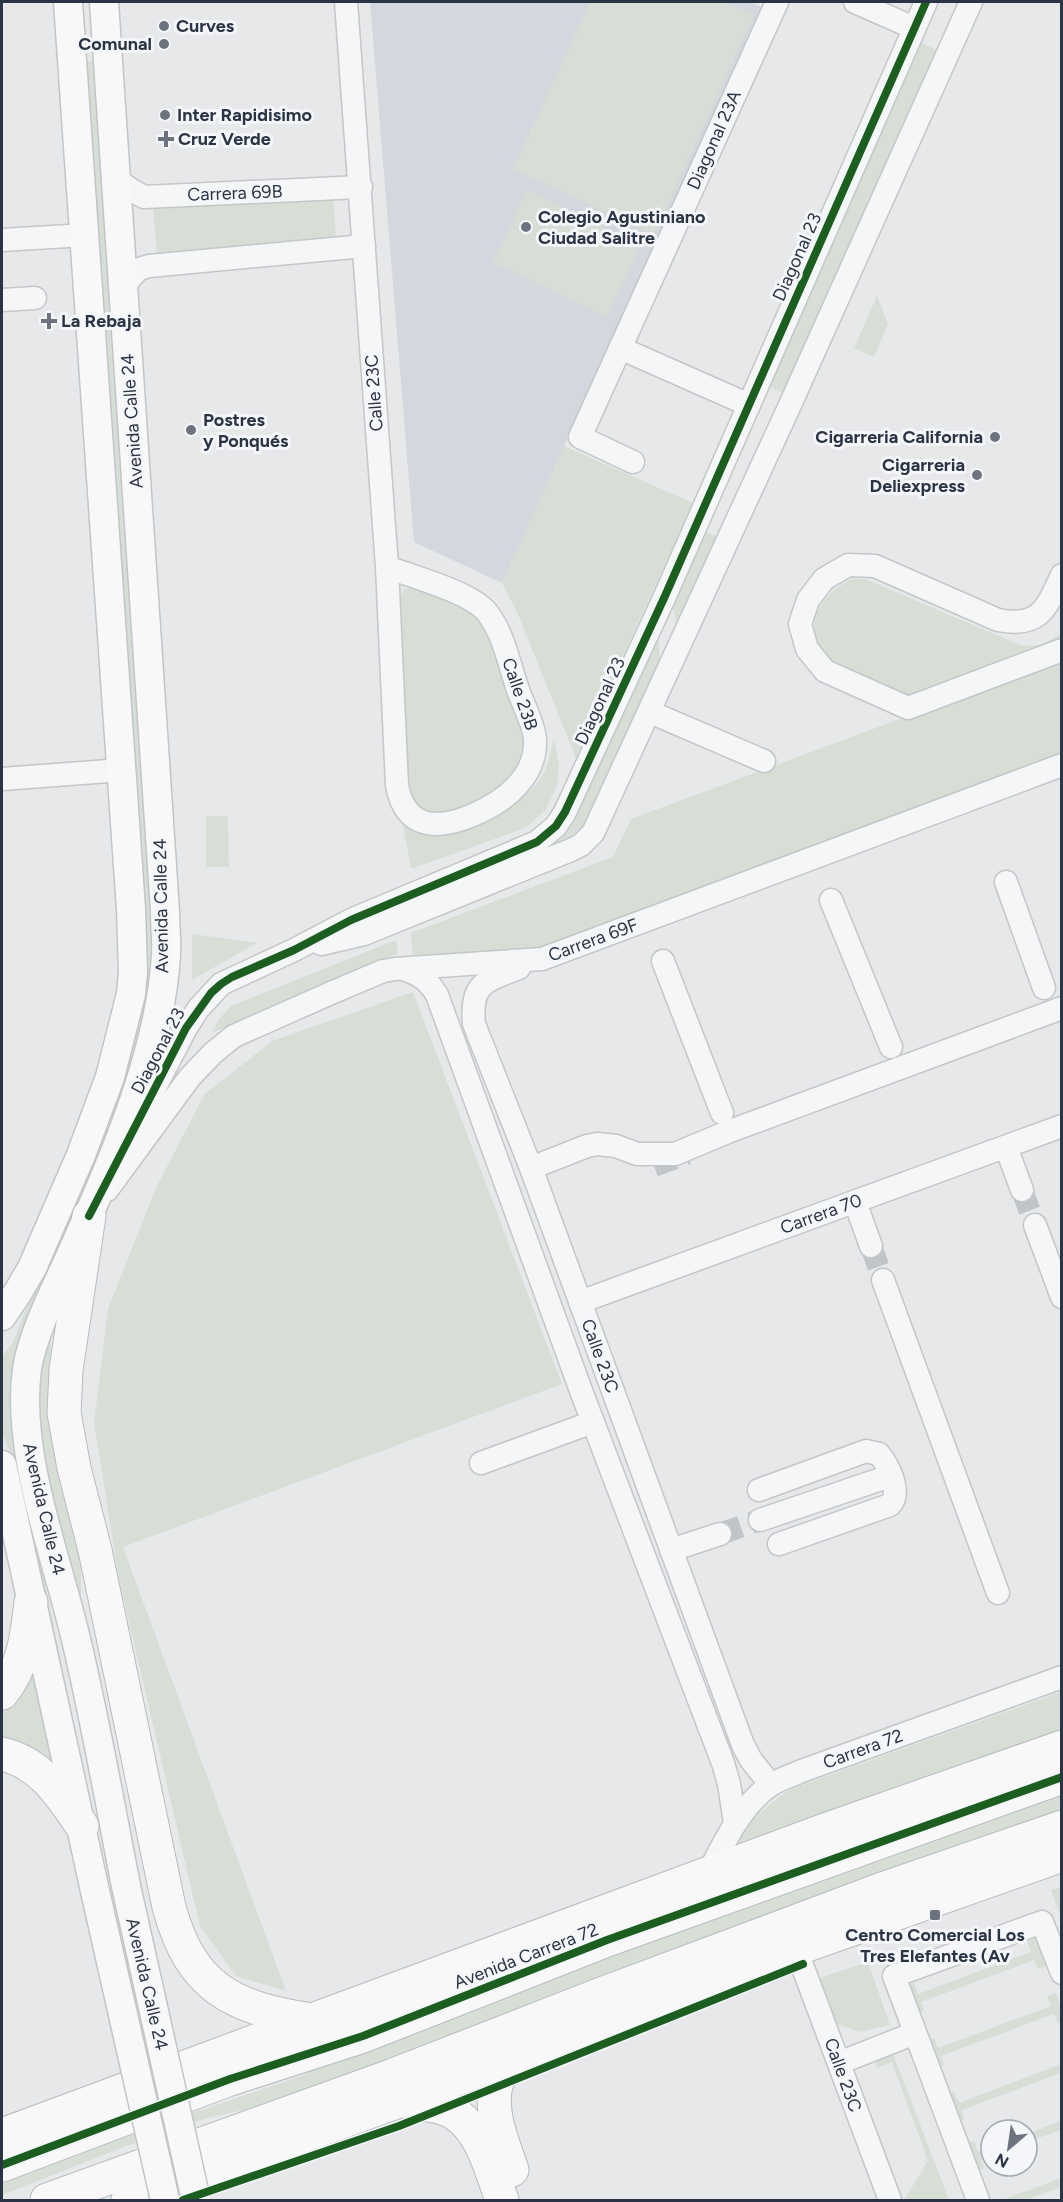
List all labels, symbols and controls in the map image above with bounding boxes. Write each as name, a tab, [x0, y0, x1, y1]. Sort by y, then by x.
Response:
place label: Curves	[176, 15, 235, 37]
marker: Curves	[157, 19, 171, 33]
place label: Comunal	[78, 33, 152, 55]
marker: Comunal	[157, 37, 171, 51]
street label: Diagonal 23A	[682, 87, 746, 193]
place label: Inter Rapidisimo	[177, 104, 312, 126]
marker: Inter Rapidisimo	[158, 108, 172, 122]
place label: Cruz Verde	[178, 128, 271, 150]
marker: Cruz Verde	[159, 132, 173, 146]
street label: Carrera 69B	[187, 180, 283, 206]
place label: Colegio Agustiniano Ciudad Salitre	[538, 206, 705, 249]
street label: Diagonal 23	[768, 209, 826, 305]
marker: Colegio Agustiniano Ciudad Salitre	[519, 220, 533, 234]
place label: La Rebaja	[61, 310, 141, 332]
marker: La Rebaja	[42, 314, 56, 328]
street label: Avenida Calle 24	[116, 353, 148, 489]
street label: Calle 23C	[360, 354, 388, 432]
place label: Postres y Ponqués	[203, 409, 289, 452]
marker: Postres y Ponqués	[184, 423, 198, 437]
place label: Cigarreria California	[815, 426, 983, 448]
marker: Cigarreria California	[988, 430, 1002, 444]
place label: Cigarreria Deliexpress	[870, 454, 966, 497]
marker: Cigarreria Deliexpress	[970, 468, 984, 482]
street label: Diagonal 23	[570, 654, 630, 748]
street label: Calle 23B	[497, 655, 543, 733]
street label: Avenida Calle 24	[149, 838, 173, 974]
street label: Carrera 69F	[545, 914, 641, 966]
street label: Diagonal 23	[126, 1004, 190, 1098]
street label: Carrera 70	[777, 1189, 865, 1239]
street label: Calle 23C	[576, 1316, 624, 1396]
street label: Avenida Calle 24	[18, 1441, 70, 1577]
street label: Carrera 72	[820, 1724, 906, 1774]
marker: Centro Comercial Los Tres Elefantes (Av	[928, 1908, 942, 1922]
street label: Avenida Calle 24	[121, 1916, 173, 2052]
street label: Avenida Carrera 72	[451, 1918, 601, 1994]
place label: Centro Comercial Los Tres Elefantes (Av	[845, 1924, 1025, 1967]
street label: Calle 23C	[819, 2035, 867, 2115]
north arrow	[979, 2118, 1039, 2178]
text: N	[992, 2149, 1012, 2172]

